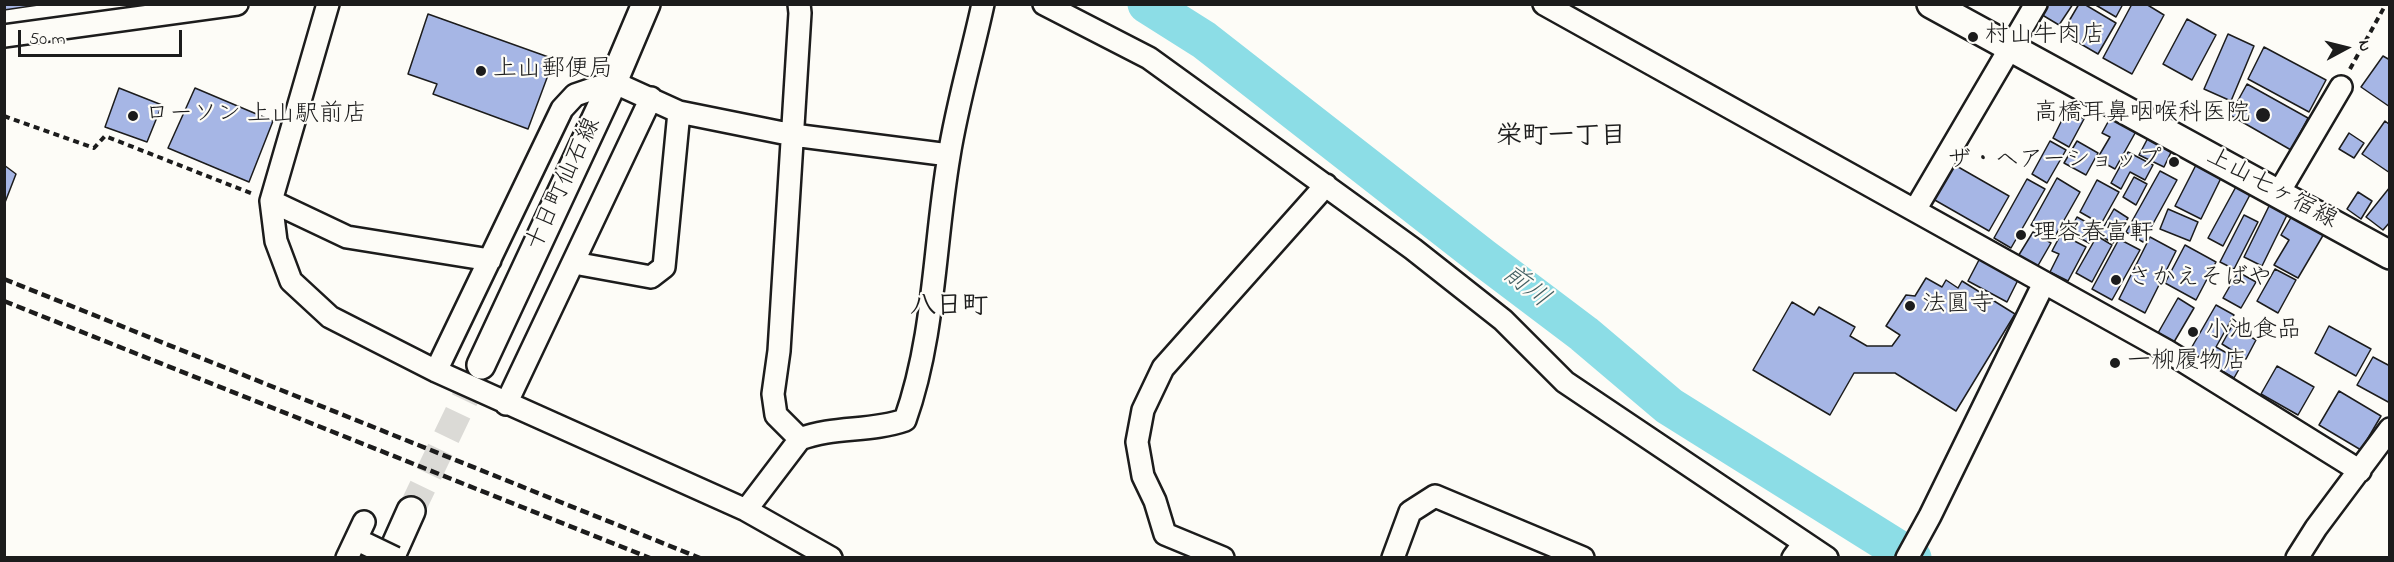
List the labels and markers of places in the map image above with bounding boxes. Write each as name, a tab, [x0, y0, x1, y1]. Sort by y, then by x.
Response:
place label: 村山牛肉店	[1985, 23, 2105, 51]
marker: 村山牛肉店	[1966, 30, 1980, 44]
place label: 上山郵便局	[493, 57, 613, 85]
marker: 上山郵便局	[474, 64, 488, 78]
place label: 高橋耳鼻咽喉科医院	[2034, 101, 2250, 129]
place label: ローソン 上山駅前店	[145, 102, 367, 130]
marker: 高橋耳鼻咽喉科医院	[2254, 106, 2272, 124]
marker: ローソン 上山駅前店	[126, 109, 140, 123]
place label: ザ・ヘアーショップ	[1947, 148, 2162, 176]
marker: ザ・ヘアーショップ	[2167, 155, 2181, 169]
place label: 理容春富軒	[2033, 221, 2153, 249]
marker: 理容春富軒	[2014, 228, 2028, 242]
place label: さかえそばや	[2128, 266, 2272, 294]
marker: さかえそばや	[2109, 273, 2123, 287]
place label: 法圓寺	[1922, 292, 1994, 320]
marker: 法圓寺	[1903, 299, 1917, 313]
place label: 小池食品	[2205, 318, 2301, 346]
marker: 小池食品	[2186, 325, 2200, 339]
place label: 一柳履物店	[2127, 349, 2247, 377]
marker: 一柳履物店	[2108, 356, 2122, 370]

